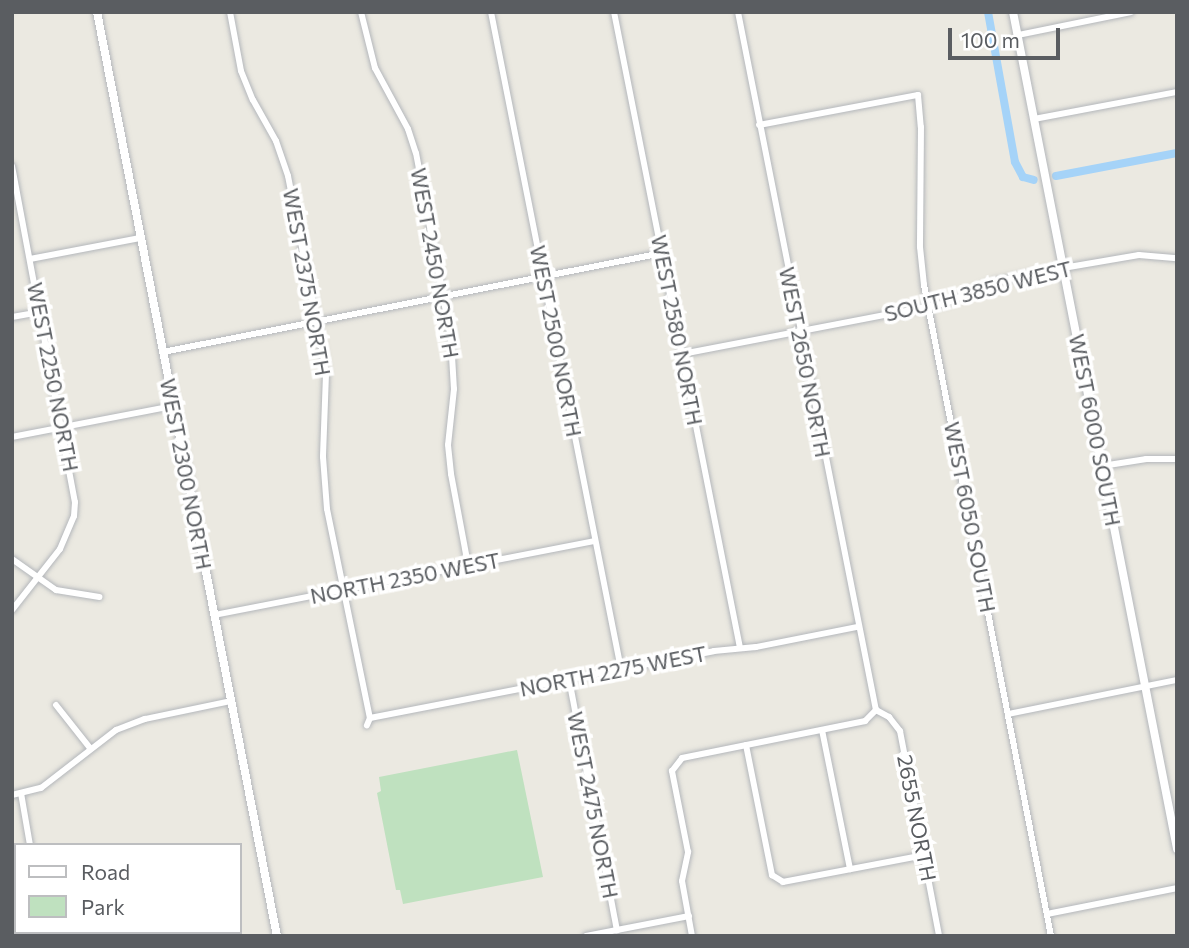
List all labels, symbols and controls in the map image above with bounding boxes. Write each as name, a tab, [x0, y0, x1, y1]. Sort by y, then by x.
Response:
scale bar	[951, 14, 1063, 58]
text: 100 m	[961, 27, 1020, 52]
street label: WEST 2450 NORTH	[406, 166, 464, 360]
street label: WEST 2375 NORTH	[278, 186, 336, 378]
street label: WEST 2580 NORTH	[646, 233, 708, 427]
street label: WEST 2500 NORTH	[525, 243, 587, 439]
street label: SOUTH 3850 WEST	[882, 256, 1074, 326]
street label: WEST 2650 NORTH	[774, 265, 836, 459]
street label: WEST 2250 NORTH	[22, 280, 84, 474]
street label: WEST 6000 SOUTH	[1064, 332, 1126, 528]
street label: WEST 2300 NORTH	[155, 376, 217, 572]
street label: WEST 6050 SOUTH	[939, 420, 1001, 614]
street label: NORTH 2350 WEST	[308, 547, 502, 609]
street label: NORTH 2275 WEST	[518, 641, 708, 701]
street label: WEST 2475 NORTH	[563, 709, 623, 901]
street label: 2655 NORTH	[892, 753, 942, 883]
legend	[14, 843, 242, 934]
text: Road	[81, 859, 130, 884]
text: Park	[81, 894, 125, 919]

